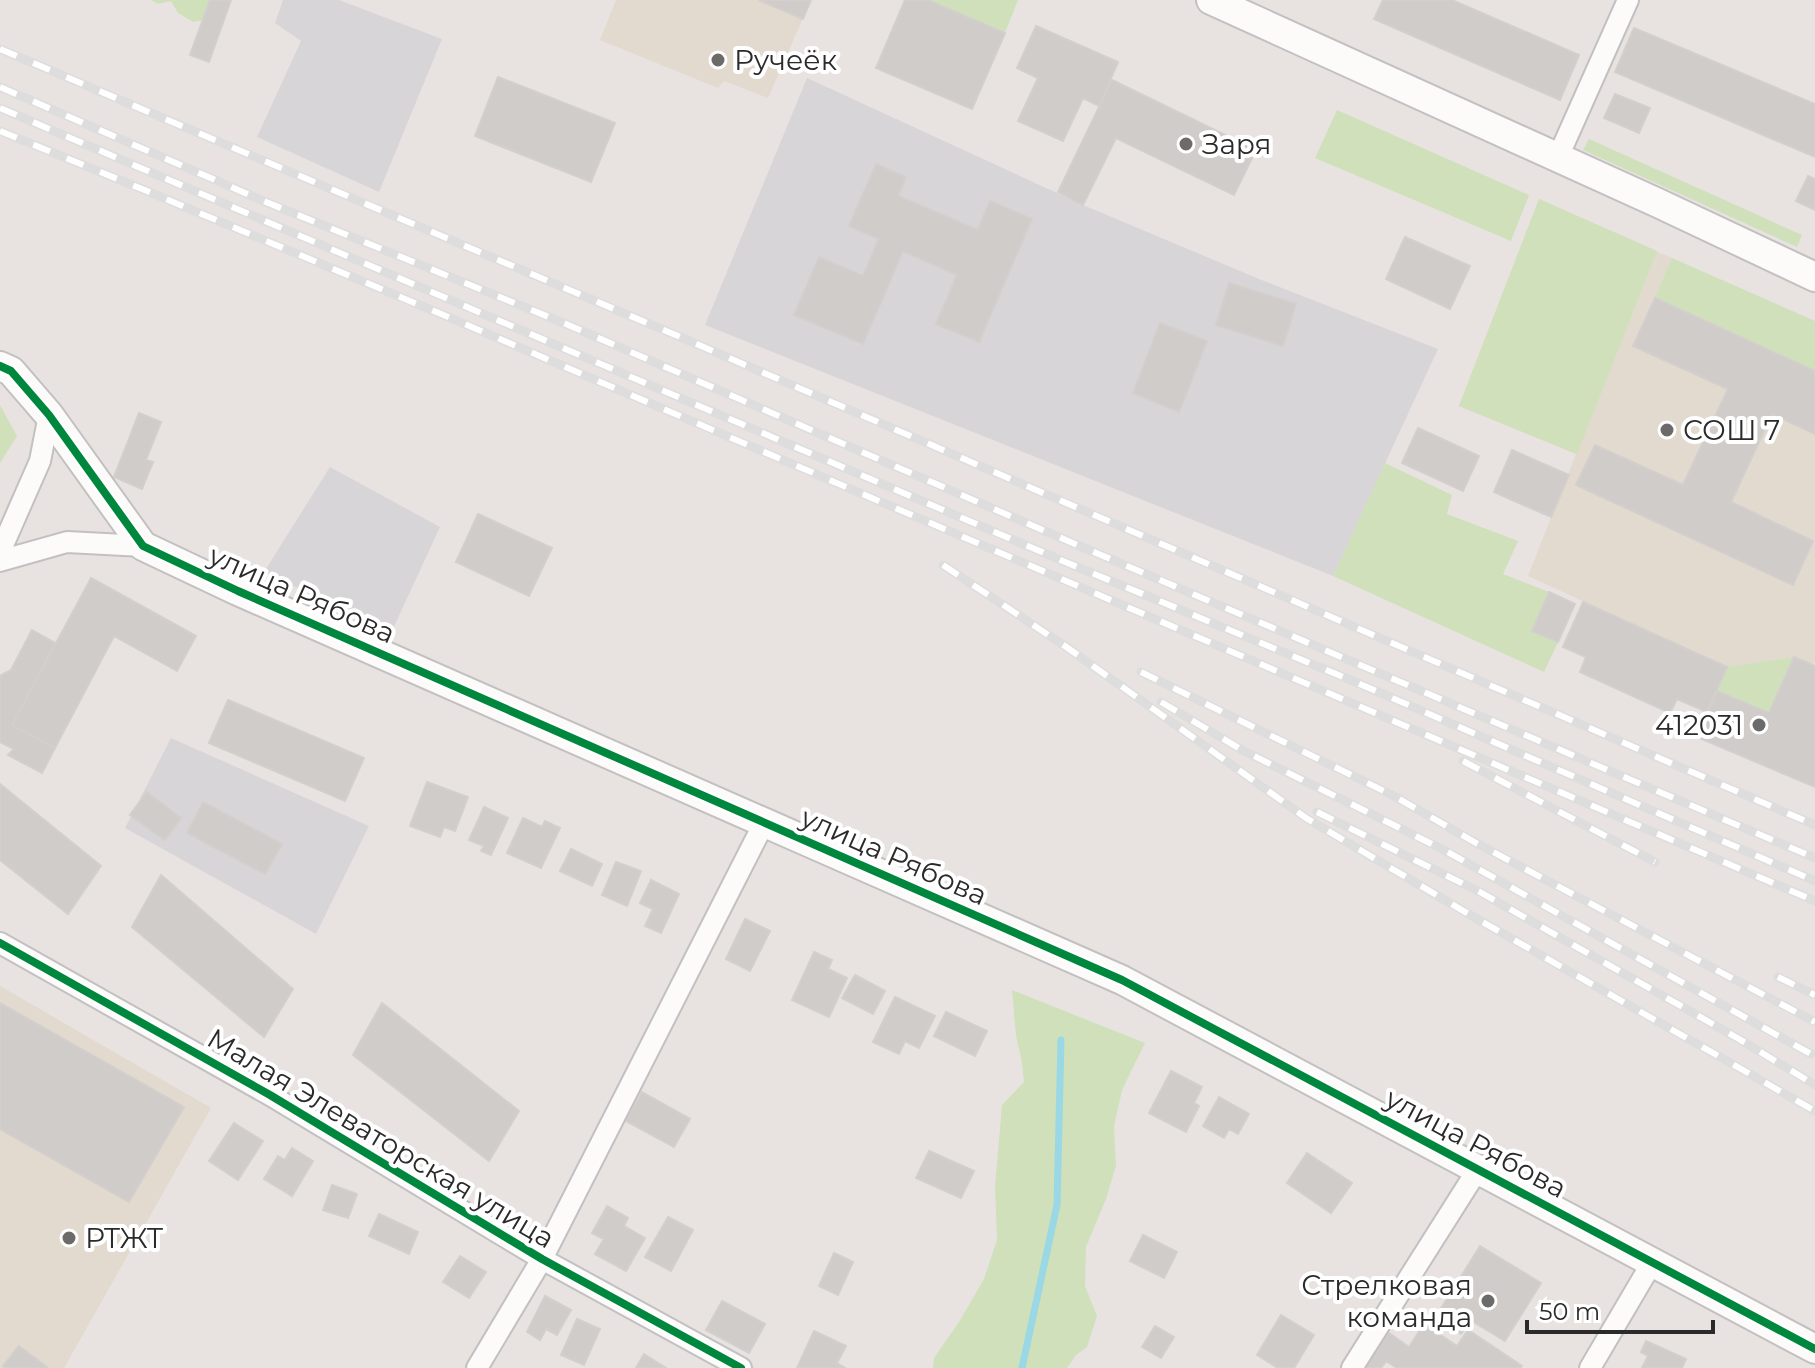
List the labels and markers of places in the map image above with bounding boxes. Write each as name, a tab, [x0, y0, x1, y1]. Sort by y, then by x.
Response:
place label: Ручеёк	[734, 43, 837, 77]
marker: Ручеёк	[709, 51, 727, 69]
place label: Заря	[1202, 127, 1271, 161]
marker: Заря	[1177, 135, 1195, 153]
place label: СОШ 7	[1683, 413, 1780, 447]
marker: СОШ 7	[1658, 421, 1676, 439]
place label: 412031	[1655, 708, 1743, 742]
marker: 412031	[1750, 716, 1768, 734]
place label: РТЖТ	[85, 1221, 164, 1255]
marker: РТЖТ	[60, 1229, 78, 1247]
place label: Стрелковая команда	[1301, 1268, 1472, 1334]
marker: Стрелковая команда	[1479, 1292, 1497, 1310]

